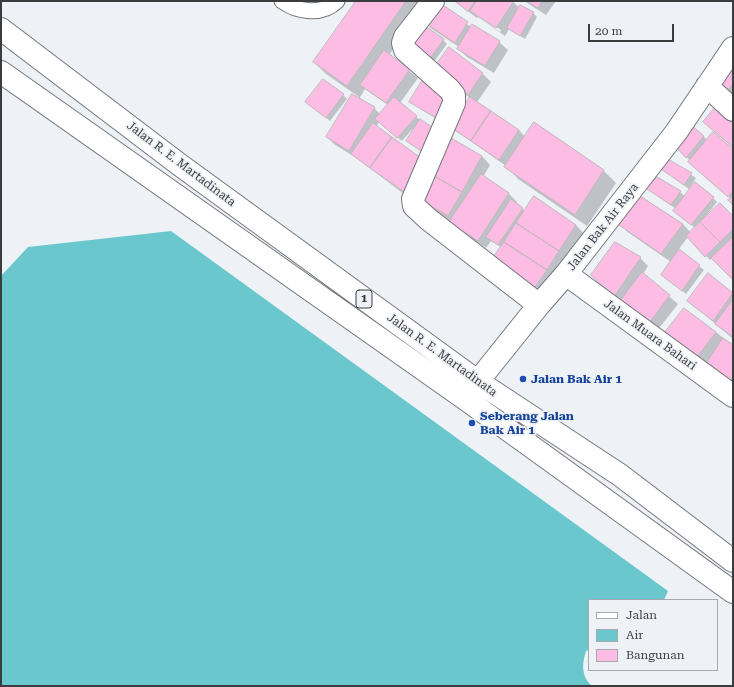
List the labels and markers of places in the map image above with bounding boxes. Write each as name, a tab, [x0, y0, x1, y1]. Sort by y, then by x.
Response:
place label: Jalan Bak Air 1	[531, 372, 622, 386]
marker: Jalan Bak Air 1	[518, 374, 528, 384]
place label: Seberang Jalan Bak Air 1	[480, 409, 574, 437]
marker: Seberang Jalan Bak Air 1	[467, 418, 477, 428]

